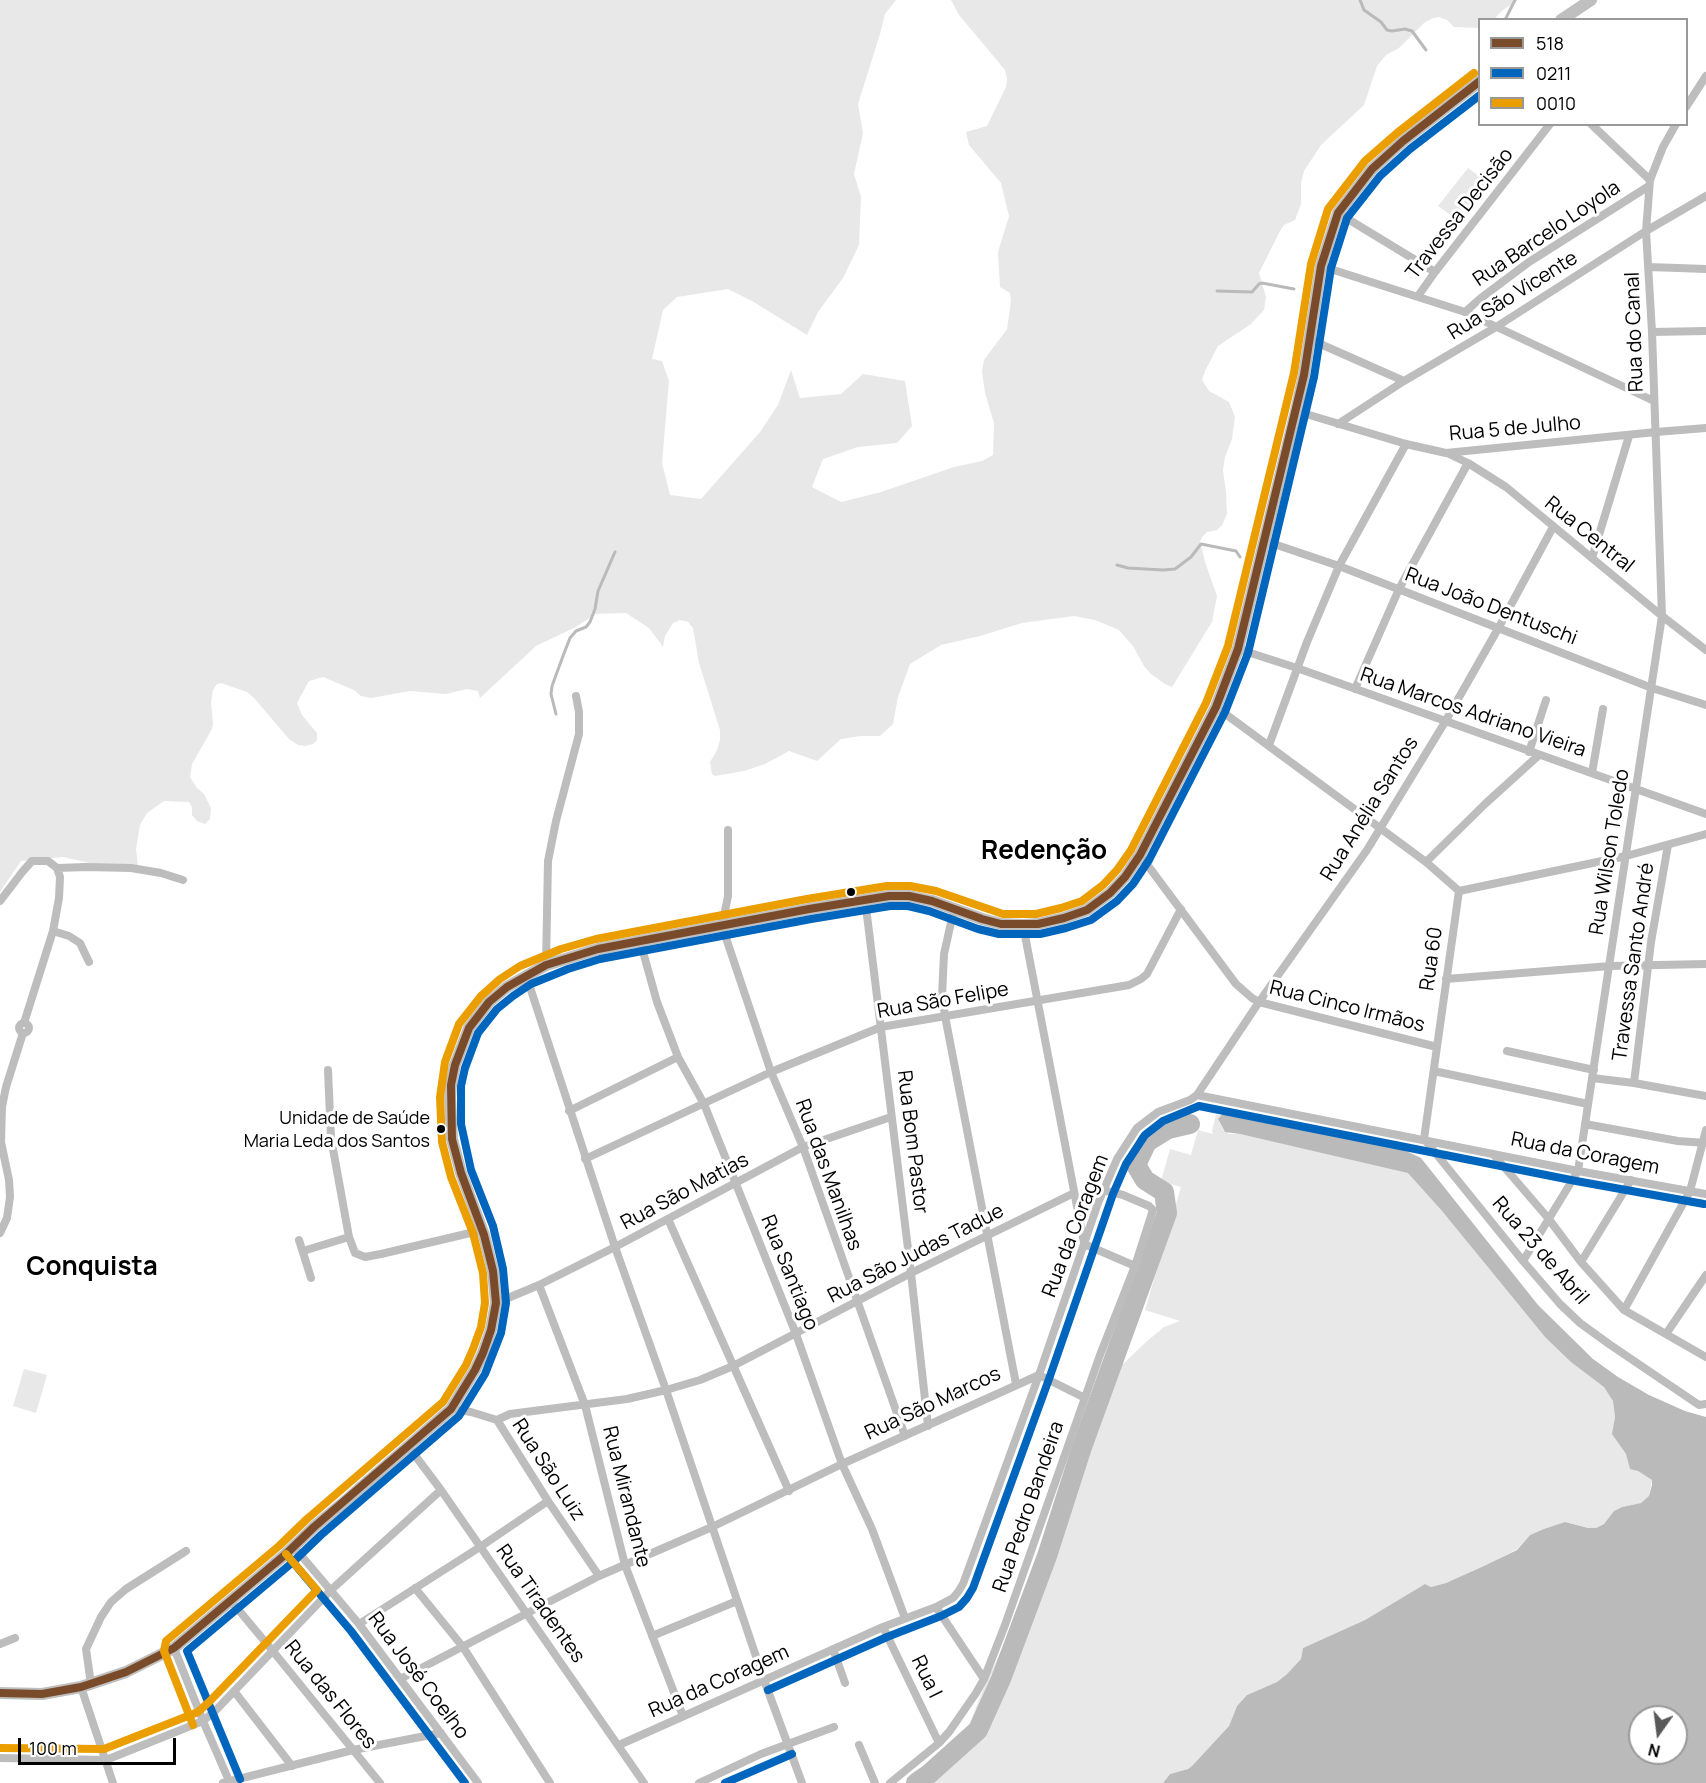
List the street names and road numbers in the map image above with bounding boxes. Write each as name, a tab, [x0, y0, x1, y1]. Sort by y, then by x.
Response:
street label: Travessa Decisão	[1401, 144, 1519, 284]
street label: Rua Barcelo Loyola	[1469, 176, 1625, 292]
street label: Rua São Vicente	[1444, 246, 1582, 346]
street label: Rua do Canal	[1621, 271, 1649, 393]
street label: Rua 5 de Julho	[1448, 411, 1582, 447]
street label: Rua Central	[1540, 492, 1638, 578]
street label: Rua João Dentuschi	[1402, 563, 1580, 651]
street label: Rua Marcos Adriano Vieira	[1357, 663, 1589, 763]
street label: Rua Anélia Santos	[1316, 732, 1424, 886]
street label: Rua Wilson Toledo	[1585, 767, 1635, 937]
street label: Travessa Santo André	[1608, 861, 1660, 1063]
street label: Rua 60	[1416, 926, 1448, 992]
street label: Rua Cinco Irmãos	[1267, 976, 1427, 1038]
street label: Rua São Felipe	[875, 978, 1011, 1024]
street label: Rua Bom Pastor	[891, 1069, 933, 1215]
street label: Rua das Manilhas	[789, 1096, 867, 1254]
street label: Rua da Coragem	[1509, 1128, 1661, 1180]
street label: Rua São Matias	[617, 1148, 753, 1236]
street label: Rua da Coragem	[1038, 1151, 1114, 1301]
street label: Rua 23 de Abril	[1487, 1192, 1593, 1310]
street label: Rua São Judas Tadue	[824, 1199, 1008, 1309]
street label: Rua Santiago	[755, 1212, 823, 1334]
street label: Rua São Marcos	[861, 1362, 1005, 1446]
street label: Rua São Luiz	[506, 1415, 590, 1525]
street label: Rua Pedro Bandeira	[988, 1418, 1070, 1596]
street label: Rua Mirandante	[597, 1424, 655, 1570]
street label: Rua Tiradentes	[490, 1540, 590, 1668]
street label: Rua José Coelho	[362, 1608, 474, 1744]
street label: Rua das Flores	[279, 1636, 381, 1754]
street label: Rua da Coragem	[645, 1640, 793, 1724]
street label: Rua I	[906, 1652, 946, 1702]

